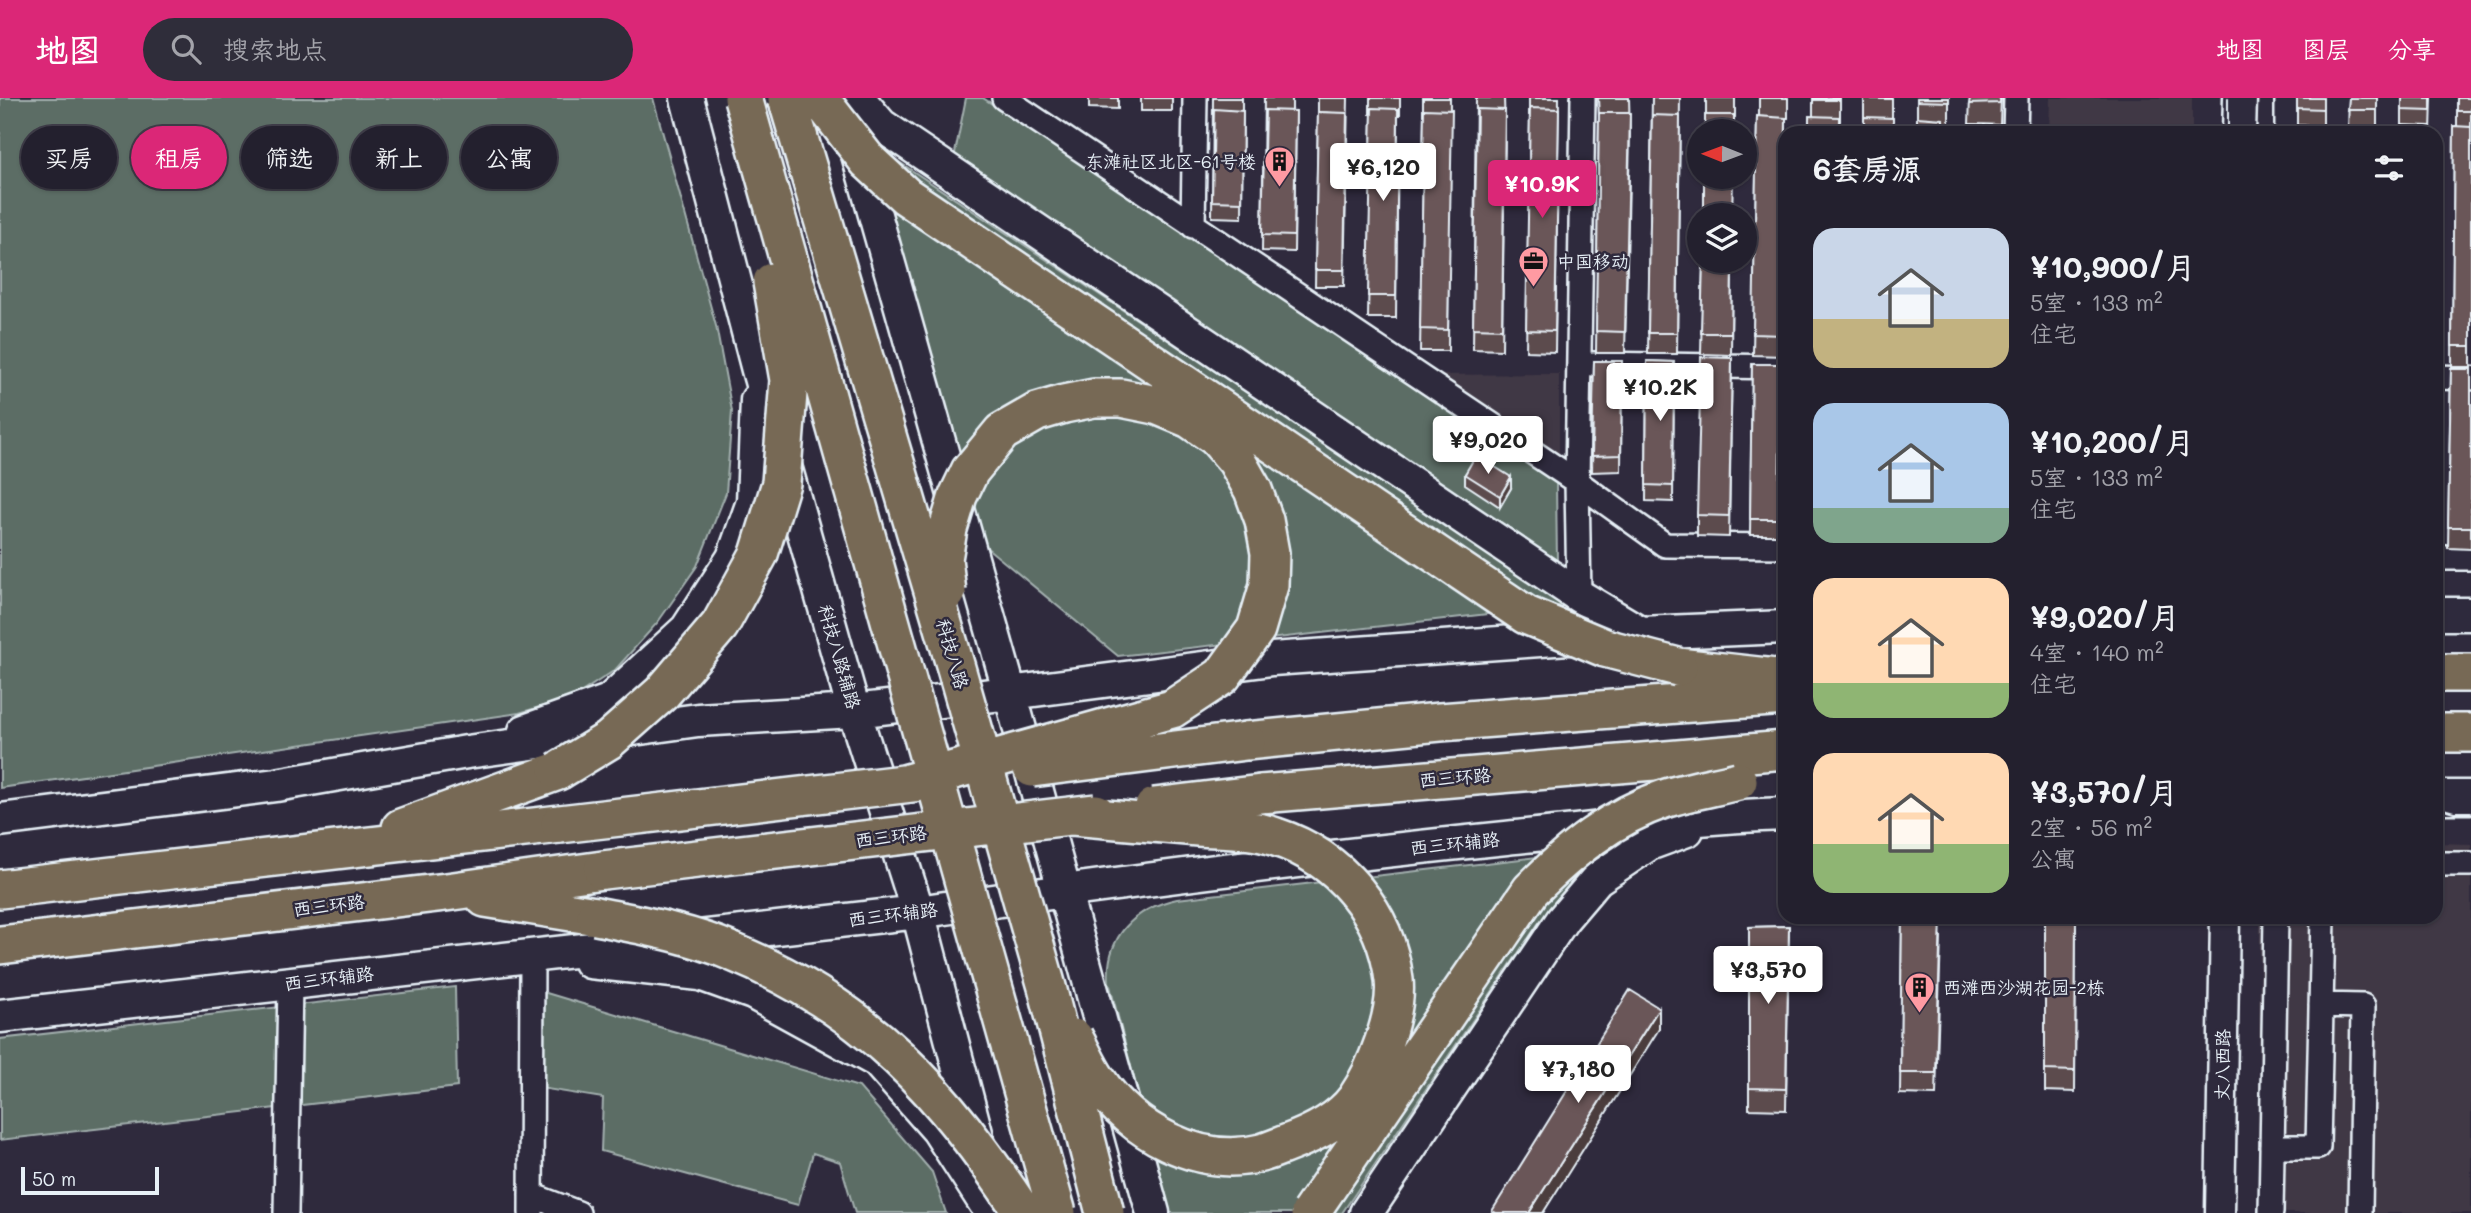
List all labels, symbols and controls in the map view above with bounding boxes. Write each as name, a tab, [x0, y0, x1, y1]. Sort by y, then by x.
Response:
search box	[143, 18, 633, 81]
text: 地图	[35, 27, 101, 70]
icon: search	[167, 30, 205, 68]
text: 搜索地点	[223, 32, 327, 66]
text: 地图	[2216, 33, 2264, 64]
text: 图层	[2302, 33, 2350, 64]
text: 分享	[2388, 33, 2436, 64]
north arrow	[1687, 119, 1757, 189]
map controls	[1687, 119, 1757, 273]
chip: 买房	[21, 126, 117, 189]
chip: 租房	[131, 126, 227, 189]
chip: 筛选	[241, 126, 337, 189]
chip: 新上	[351, 126, 447, 189]
chip: 公寓	[461, 126, 557, 189]
pin: ¥6,120	[1326, 144, 1440, 203]
building icon: 东滩社区北区-61号楼	[1262, 145, 1296, 189]
text: 6套房源	[1813, 148, 1921, 188]
place label: 东滩社区北区-61号楼	[1085, 149, 1256, 173]
icon: filters	[2370, 149, 2408, 187]
text: ¥6,120	[1346, 151, 1420, 181]
pin: ¥10.9K	[1485, 160, 1599, 220]
text: ¥10.9K	[1504, 168, 1580, 198]
button: layers	[1687, 203, 1757, 273]
office icon: 中国移动	[1517, 245, 1551, 289]
text: ¥10,900/月	[2030, 246, 2196, 286]
place label: 中国移动	[1557, 249, 1629, 273]
icon: home	[1869, 256, 1953, 340]
text: 5室 · 133 m²	[2030, 287, 2163, 317]
text: 住宅	[2030, 318, 2076, 348]
pin: ¥10.2K	[1603, 364, 1717, 423]
text: ¥10.2K	[1622, 371, 1698, 401]
pin: ¥9,020	[1431, 416, 1545, 476]
text: ¥10,200/月	[2030, 421, 2194, 461]
text: ¥9,020	[1449, 424, 1527, 454]
icon: home	[1869, 431, 1953, 515]
text: 5室 · 133 m²	[2030, 462, 2163, 492]
text: 住宅	[2030, 493, 2076, 523]
text: ¥9,020/月	[2030, 596, 2180, 636]
street label: 科技八路辅路	[814, 602, 866, 712]
icon: home	[1869, 606, 1953, 690]
street label: 科技八路	[932, 616, 974, 692]
text: 4室 · 140 m²	[2030, 637, 2164, 667]
text: 住宅	[2030, 668, 2076, 698]
street label: 西三环路	[1418, 762, 1492, 792]
text: ¥3,570/月	[2030, 771, 2178, 811]
icon: home	[1869, 781, 1953, 865]
text: 2室 · 56 m²	[2030, 812, 2152, 842]
street label: 西三环路	[854, 820, 928, 852]
street label: 西三环辅路	[1409, 826, 1501, 860]
text: 公寓	[2030, 843, 2076, 873]
street label: 西三环路	[292, 889, 366, 921]
street label: 西三环辅路	[847, 897, 939, 931]
pin: ¥3,570	[1711, 946, 1825, 1006]
text: ¥3,570	[1730, 954, 1806, 984]
street label: 西三环辅路	[283, 961, 375, 995]
building icon: 西滩西沙湖花园-2栋	[1903, 971, 1937, 1015]
place label: 西滩西沙湖花园-2栋	[1943, 975, 2105, 999]
street label: 丈八西路	[2209, 1029, 2235, 1101]
pin: ¥7,180	[1521, 1046, 1635, 1105]
text: ¥7,180	[1541, 1053, 1615, 1083]
scale bar	[21, 1164, 159, 1196]
text: 50 m	[32, 1166, 76, 1191]

